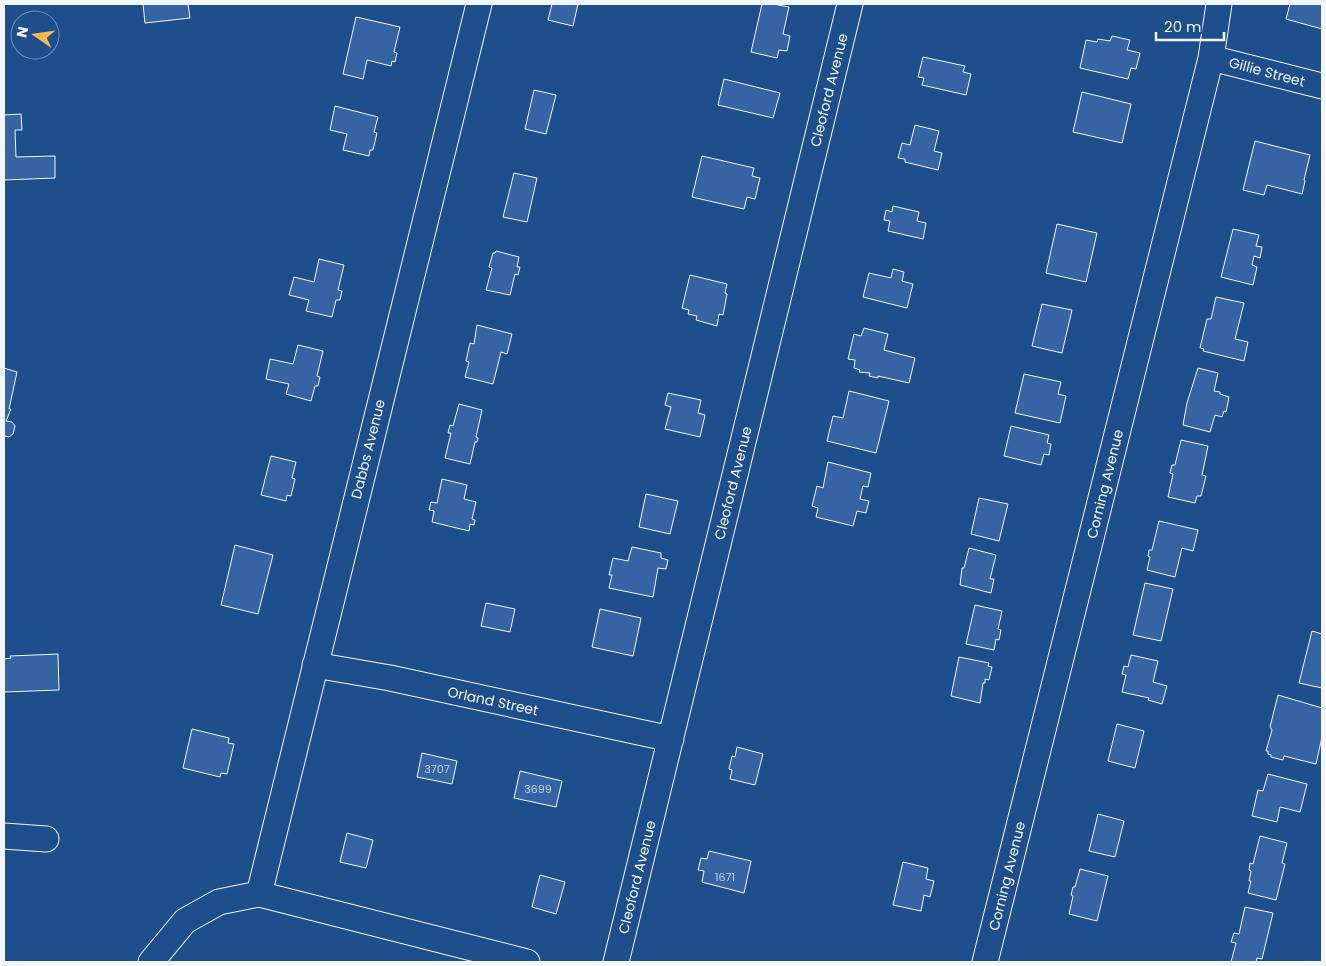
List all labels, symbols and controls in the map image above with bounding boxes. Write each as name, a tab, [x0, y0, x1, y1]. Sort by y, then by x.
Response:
north arrow	[10, 10, 60, 60]
scale bar	[1156, 10, 1224, 42]
text: 20 m	[1164, 16, 1202, 37]
text: N	[11, 25, 33, 39]
street label: Cleoford Avenue	[805, 31, 853, 149]
street label: Gillie Street	[1227, 52, 1307, 92]
street label: Dabbs Avenue	[346, 397, 390, 501]
street label: Cleoford Avenue	[709, 424, 757, 542]
street label: Corning Avenue	[1082, 427, 1128, 541]
street label: Orland Street	[446, 682, 540, 720]
house number: 3707	[424, 761, 450, 777]
house number: 3699	[524, 781, 552, 797]
street label: Cleoford Avenue	[613, 818, 661, 936]
street label: Corning Avenue	[984, 819, 1030, 933]
house number: 1671	[715, 869, 735, 885]

